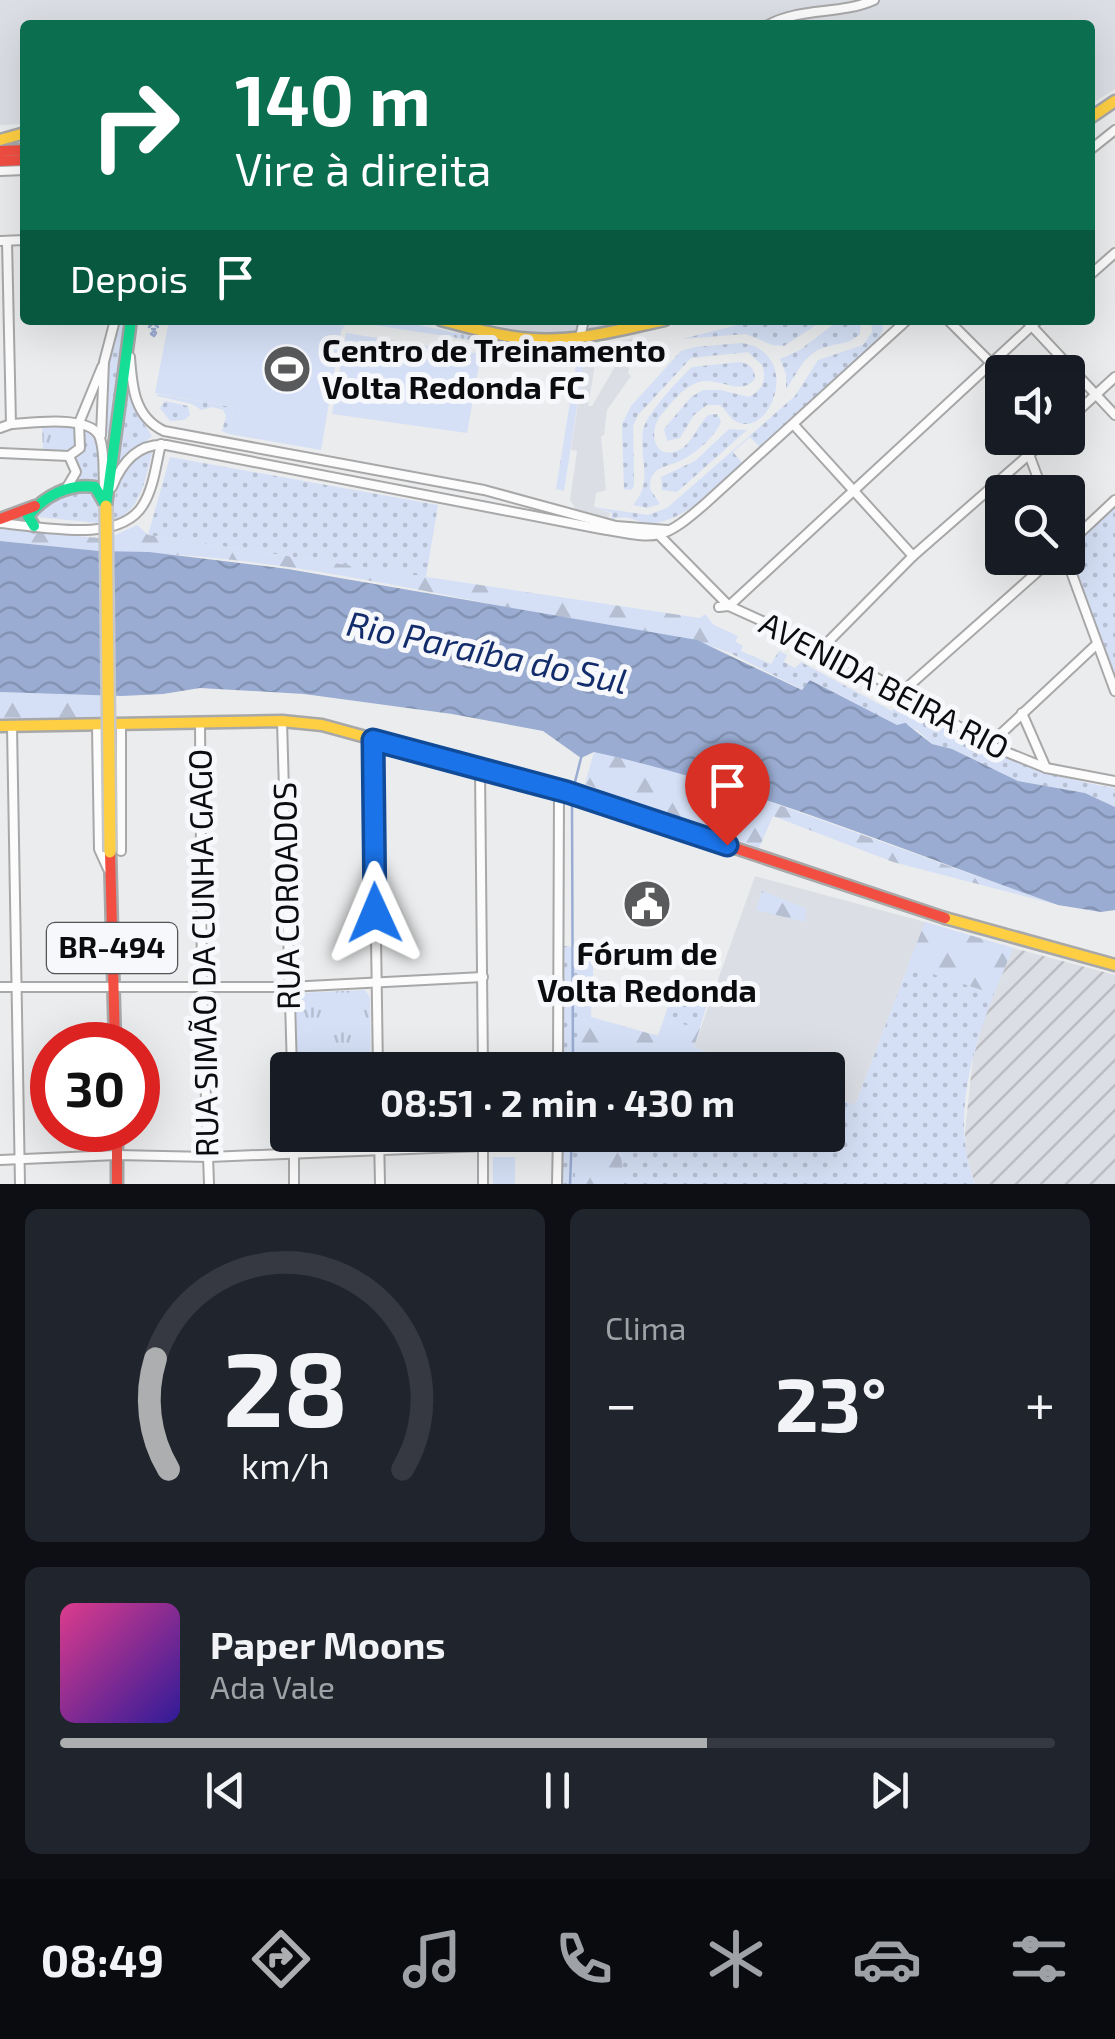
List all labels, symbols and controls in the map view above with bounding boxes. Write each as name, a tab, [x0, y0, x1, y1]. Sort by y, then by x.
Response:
text: 140 m	[235, 56, 431, 140]
icon: right	[70, 60, 200, 190]
text: Vire à direita	[235, 141, 492, 195]
icon: arrive	[208, 250, 263, 305]
text: Depois	[70, 255, 188, 301]
place label: Centro de Treinamento Volta Redonda FC	[322, 330, 666, 405]
sports icon: Centro de Treinamento Volta Redonda FC	[261, 343, 313, 395]
map controls	[985, 355, 1085, 575]
button: sound	[985, 355, 1085, 455]
button: search	[985, 475, 1085, 575]
water label: Rio Paraíba do Sul	[343, 601, 632, 701]
street label: AVENIDA BEIRA RIO	[754, 603, 1016, 766]
pin	[685, 743, 770, 846]
street label: RUA SIMÃO DA CUNHA GAGO	[179, 749, 225, 1158]
icon: arrive	[700, 758, 755, 813]
street label: RUA COROADOS	[264, 782, 306, 1010]
position arrow	[323, 861, 427, 965]
public building icon: Fórum de Volta Redonda	[621, 878, 673, 930]
road number: BR-494	[47, 923, 177, 973]
place label: Fórum de Volta Redonda	[537, 933, 757, 1008]
speed limit sign: 30	[30, 1022, 160, 1152]
text: 08:51 · 2 min · 430 m	[380, 1079, 735, 1125]
text: Clima	[605, 1308, 686, 1346]
text: 28	[222, 1323, 348, 1448]
text: 23°	[775, 1357, 887, 1447]
text: −	[605, 1369, 637, 1435]
text: +	[1025, 1369, 1055, 1435]
text: km/h	[241, 1443, 329, 1486]
text: Paper Moons	[210, 1621, 446, 1667]
text: Ada Vale	[210, 1667, 335, 1705]
icon: previous	[198, 1763, 253, 1818]
icon: pause	[530, 1763, 585, 1818]
icon: next	[862, 1763, 917, 1818]
icon: directions	[246, 1924, 316, 1994]
icon: music	[397, 1924, 467, 1994]
icon: phone	[549, 1924, 619, 1994]
icon: climate	[701, 1924, 771, 1994]
icon: car	[852, 1924, 922, 1994]
icon: filters	[1004, 1924, 1074, 1994]
text: 08:49	[41, 1932, 164, 1986]

